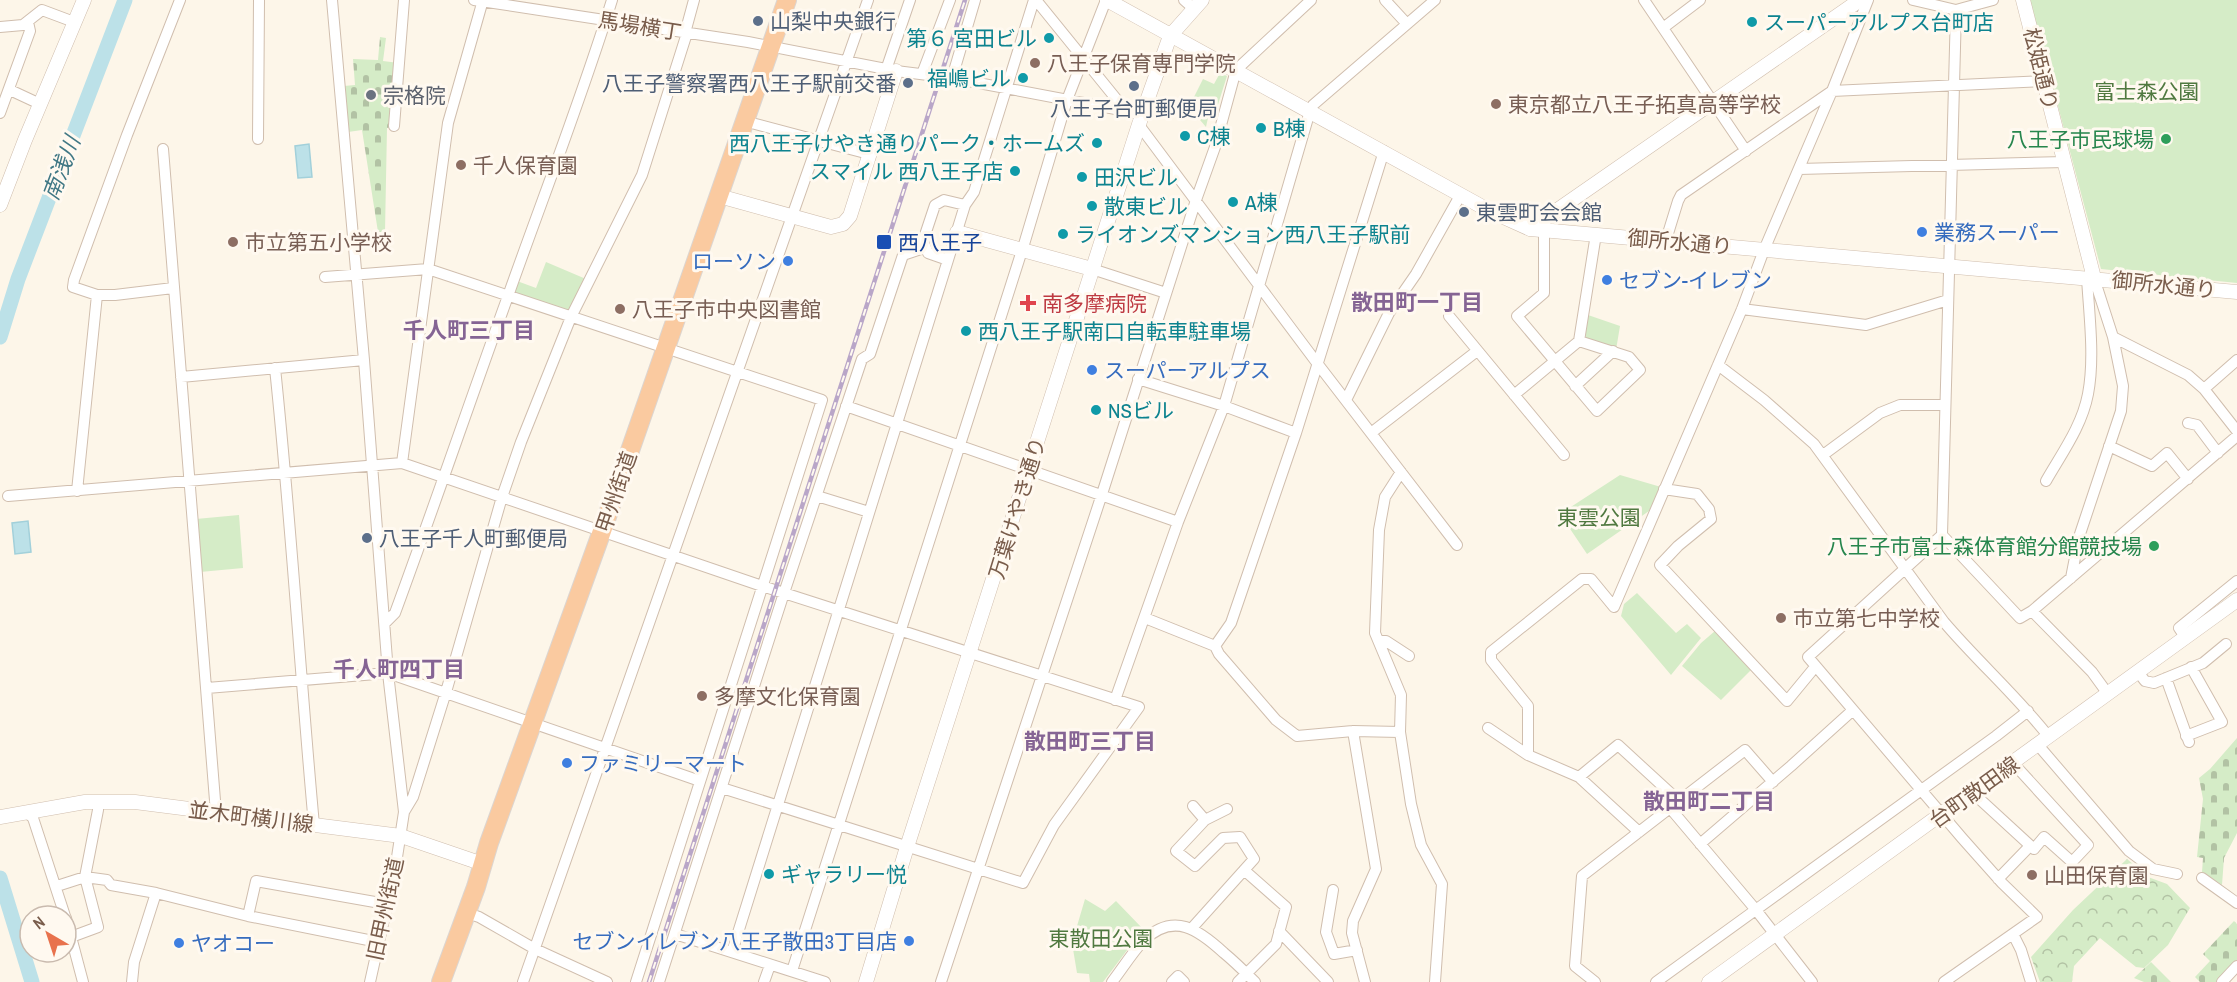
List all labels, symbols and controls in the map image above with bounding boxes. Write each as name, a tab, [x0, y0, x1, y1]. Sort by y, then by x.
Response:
street label: 馬場横丁	[596, 5, 684, 47]
place label: 山梨中央銀行	[770, 7, 896, 36]
place label: スーパーアルプス台町店	[1764, 8, 1994, 37]
marker: 山梨中央銀行	[751, 14, 765, 28]
marker: スーパーアルプス台町店	[1745, 15, 1759, 29]
place label: 第６ 宮田ビル	[906, 24, 1037, 53]
street label: 松姫通り	[2017, 25, 2065, 113]
marker: 第６ 宮田ビル	[1042, 31, 1056, 45]
place label: 八王子保育専門学院	[1047, 49, 1236, 78]
marker: 八王子保育専門学院	[1028, 56, 1042, 70]
place label: 福嶋ビル	[927, 64, 1011, 93]
place label: 八王子警察署西八王子駅前交番	[602, 69, 896, 98]
marker: 福嶋ビル	[1016, 71, 1030, 85]
marker: 八王子警察署西八王子駅前交番	[901, 76, 915, 90]
park label: 富士森公園	[2095, 77, 2200, 106]
marker: 八王子台町郵便局	[1127, 79, 1141, 93]
place label: 宗格院	[383, 81, 446, 110]
marker: 宗格院	[364, 88, 378, 102]
place label: 東京都立八王子拓真高等学校	[1508, 90, 1781, 119]
place label: 八王子台町郵便局	[1050, 94, 1218, 123]
marker: 東京都立八王子拓真高等学校	[1489, 97, 1503, 111]
place label: B棟	[1273, 114, 1306, 143]
marker: B棟	[1254, 121, 1268, 135]
place label: C棟	[1197, 122, 1230, 151]
place label: 八王子市民球場	[2007, 125, 2154, 154]
place label: 西八王子けやき通りパーク・ホームズ	[729, 129, 1085, 158]
marker: C棟	[1178, 129, 1192, 143]
water label: 南浅川	[35, 130, 88, 204]
marker: 八王子市民球場	[2159, 132, 2173, 146]
marker: 西八王子けやき通りパーク・ホームズ	[1090, 136, 1104, 150]
place label: 千人保育園	[473, 151, 578, 180]
place label: スマイル 西八王子店	[810, 157, 1003, 186]
marker: 千人保育園	[454, 158, 468, 172]
place label: 田沢ビル	[1094, 163, 1178, 192]
marker: スマイル 西八王子店	[1008, 164, 1022, 178]
marker: 田沢ビル	[1075, 170, 1089, 184]
place label: A棟	[1244, 188, 1278, 217]
place label: 散東ビル	[1104, 192, 1188, 221]
marker: A棟	[1226, 195, 1240, 209]
place label: 東雲町会会館	[1476, 198, 1602, 227]
marker: 散東ビル	[1085, 199, 1099, 213]
marker: 東雲町会会館	[1457, 205, 1471, 219]
place label: 業務スーパー	[1934, 218, 2060, 247]
place label: ライオンズマンション西八王子駅前	[1075, 220, 1411, 249]
street label: 御所水通り	[1626, 223, 1734, 261]
marker: 業務スーパー	[1915, 225, 1929, 239]
marker: ライオンズマンション西八王子駅前	[1056, 227, 1070, 241]
place label: 市立第五小学校	[245, 228, 392, 257]
place label: 西八王子	[898, 228, 982, 257]
marker: 西八王子	[875, 233, 893, 251]
marker: 市立第五小学校	[226, 235, 240, 249]
place label: ローソン	[692, 247, 776, 276]
marker: ローソン	[781, 254, 795, 268]
street label: 御所水通り	[2110, 265, 2218, 305]
place label: セブン-イレブン	[1619, 266, 1772, 295]
marker: セブン-イレブン	[1600, 273, 1614, 287]
district label: 散田町一丁目	[1351, 287, 1483, 317]
place label: 南多摩病院	[1042, 289, 1147, 318]
marker: 南多摩病院	[1019, 294, 1037, 312]
place label: 八王子市中央図書館	[632, 295, 821, 324]
marker: 八王子市中央図書館	[613, 302, 627, 316]
district label: 千人町三丁目	[403, 315, 535, 345]
place label: 西八王子駅南口自転車駐車場	[978, 317, 1251, 346]
marker: 西八王子駅南口自転車駐車場	[959, 324, 973, 338]
place label: スーパーアルプス	[1104, 356, 1271, 385]
marker: スーパーアルプス	[1085, 363, 1099, 377]
place label: NSビル	[1108, 396, 1174, 425]
marker: NSビル	[1089, 403, 1103, 417]
street label: 万葉けやき通り	[982, 433, 1052, 583]
street label: 甲州街道	[589, 448, 643, 536]
park label: 東雲公園	[1557, 503, 1641, 532]
place label: 八王子千人町郵便局	[379, 524, 568, 553]
marker: 八王子千人町郵便局	[360, 531, 374, 545]
place label: 八王子市富士森体育館分館競技場	[1827, 532, 2142, 561]
marker: 八王子市富士森体育館分館競技場	[2147, 539, 2161, 553]
place label: 市立第七中学校	[1793, 604, 1940, 633]
marker: 市立第七中学校	[1774, 611, 1788, 625]
district label: 千人町四丁目	[333, 654, 465, 684]
place label: 多摩文化保育園	[714, 682, 861, 711]
marker: 多摩文化保育園	[695, 689, 709, 703]
district label: 散田町三丁目	[1024, 726, 1156, 756]
place label: ファミリーマート	[579, 749, 747, 778]
street label: 台町散田線	[1923, 749, 2025, 835]
marker: ファミリーマート	[560, 756, 574, 770]
district label: 散田町二丁目	[1643, 786, 1775, 816]
street label: 並木町横川線	[187, 795, 315, 839]
street label: 旧甲州街道	[360, 855, 410, 963]
place label: ギャラリー悦	[781, 860, 907, 889]
place label: 山田保育園	[2044, 861, 2149, 890]
marker: ギャラリー悦	[762, 867, 776, 881]
marker: 山田保育園	[2025, 868, 2039, 882]
north arrow	[18, 904, 78, 964]
text: N	[28, 911, 49, 934]
park label: 東散田公園	[1049, 924, 1154, 953]
place label: セブンイレブン八王子散田3丁目店	[572, 927, 897, 956]
place label: ヤオコー	[191, 929, 275, 958]
marker: セブンイレブン八王子散田3丁目店	[902, 934, 916, 948]
marker: ヤオコー	[172, 936, 186, 950]

